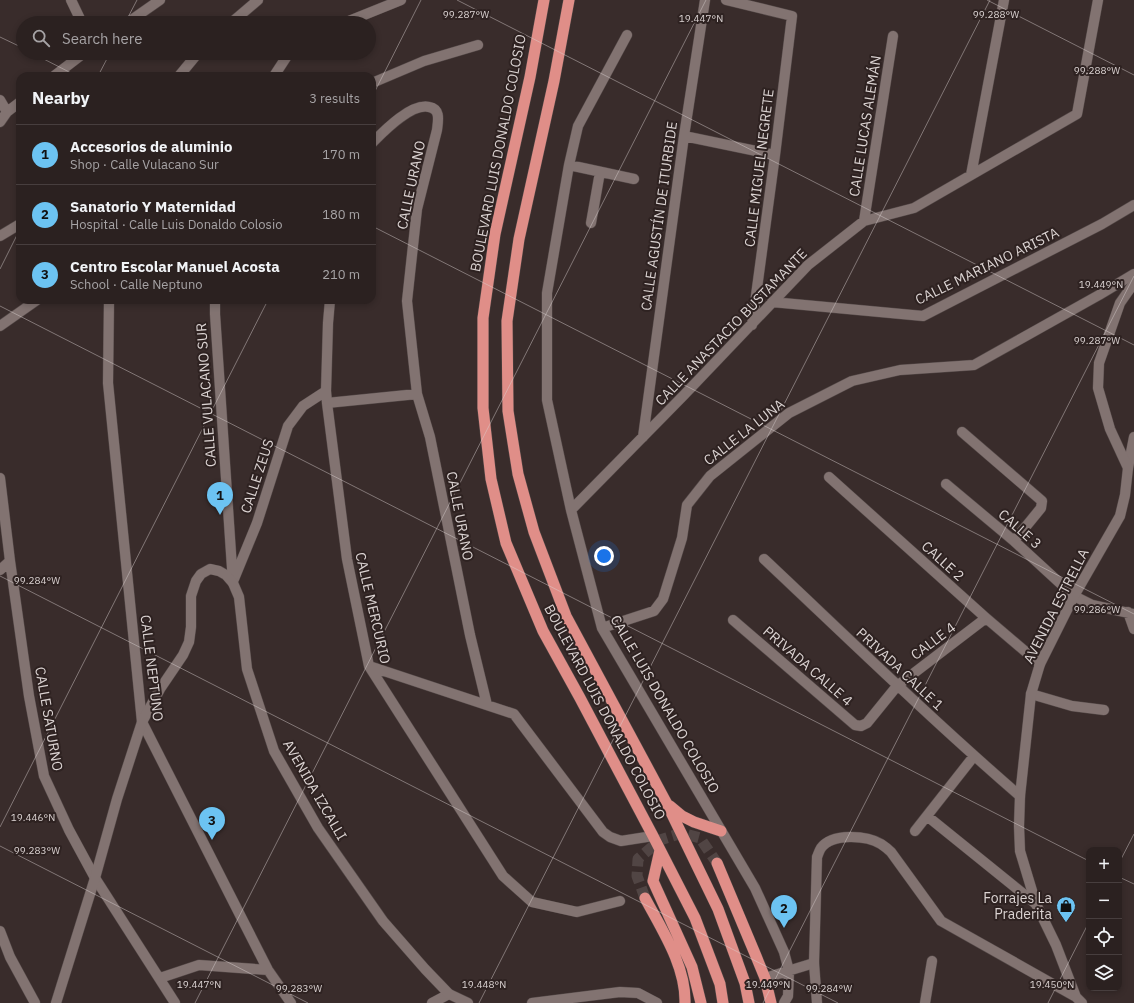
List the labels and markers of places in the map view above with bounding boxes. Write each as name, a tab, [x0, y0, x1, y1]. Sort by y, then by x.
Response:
pin: 1	[207, 482, 233, 515]
pin: 3	[199, 807, 225, 840]
place label: Forrajes La Praderita	[983, 889, 1053, 923]
pin: 2	[771, 895, 797, 928]
shop icon: Forrajes La Praderita	[1055, 895, 1077, 923]

